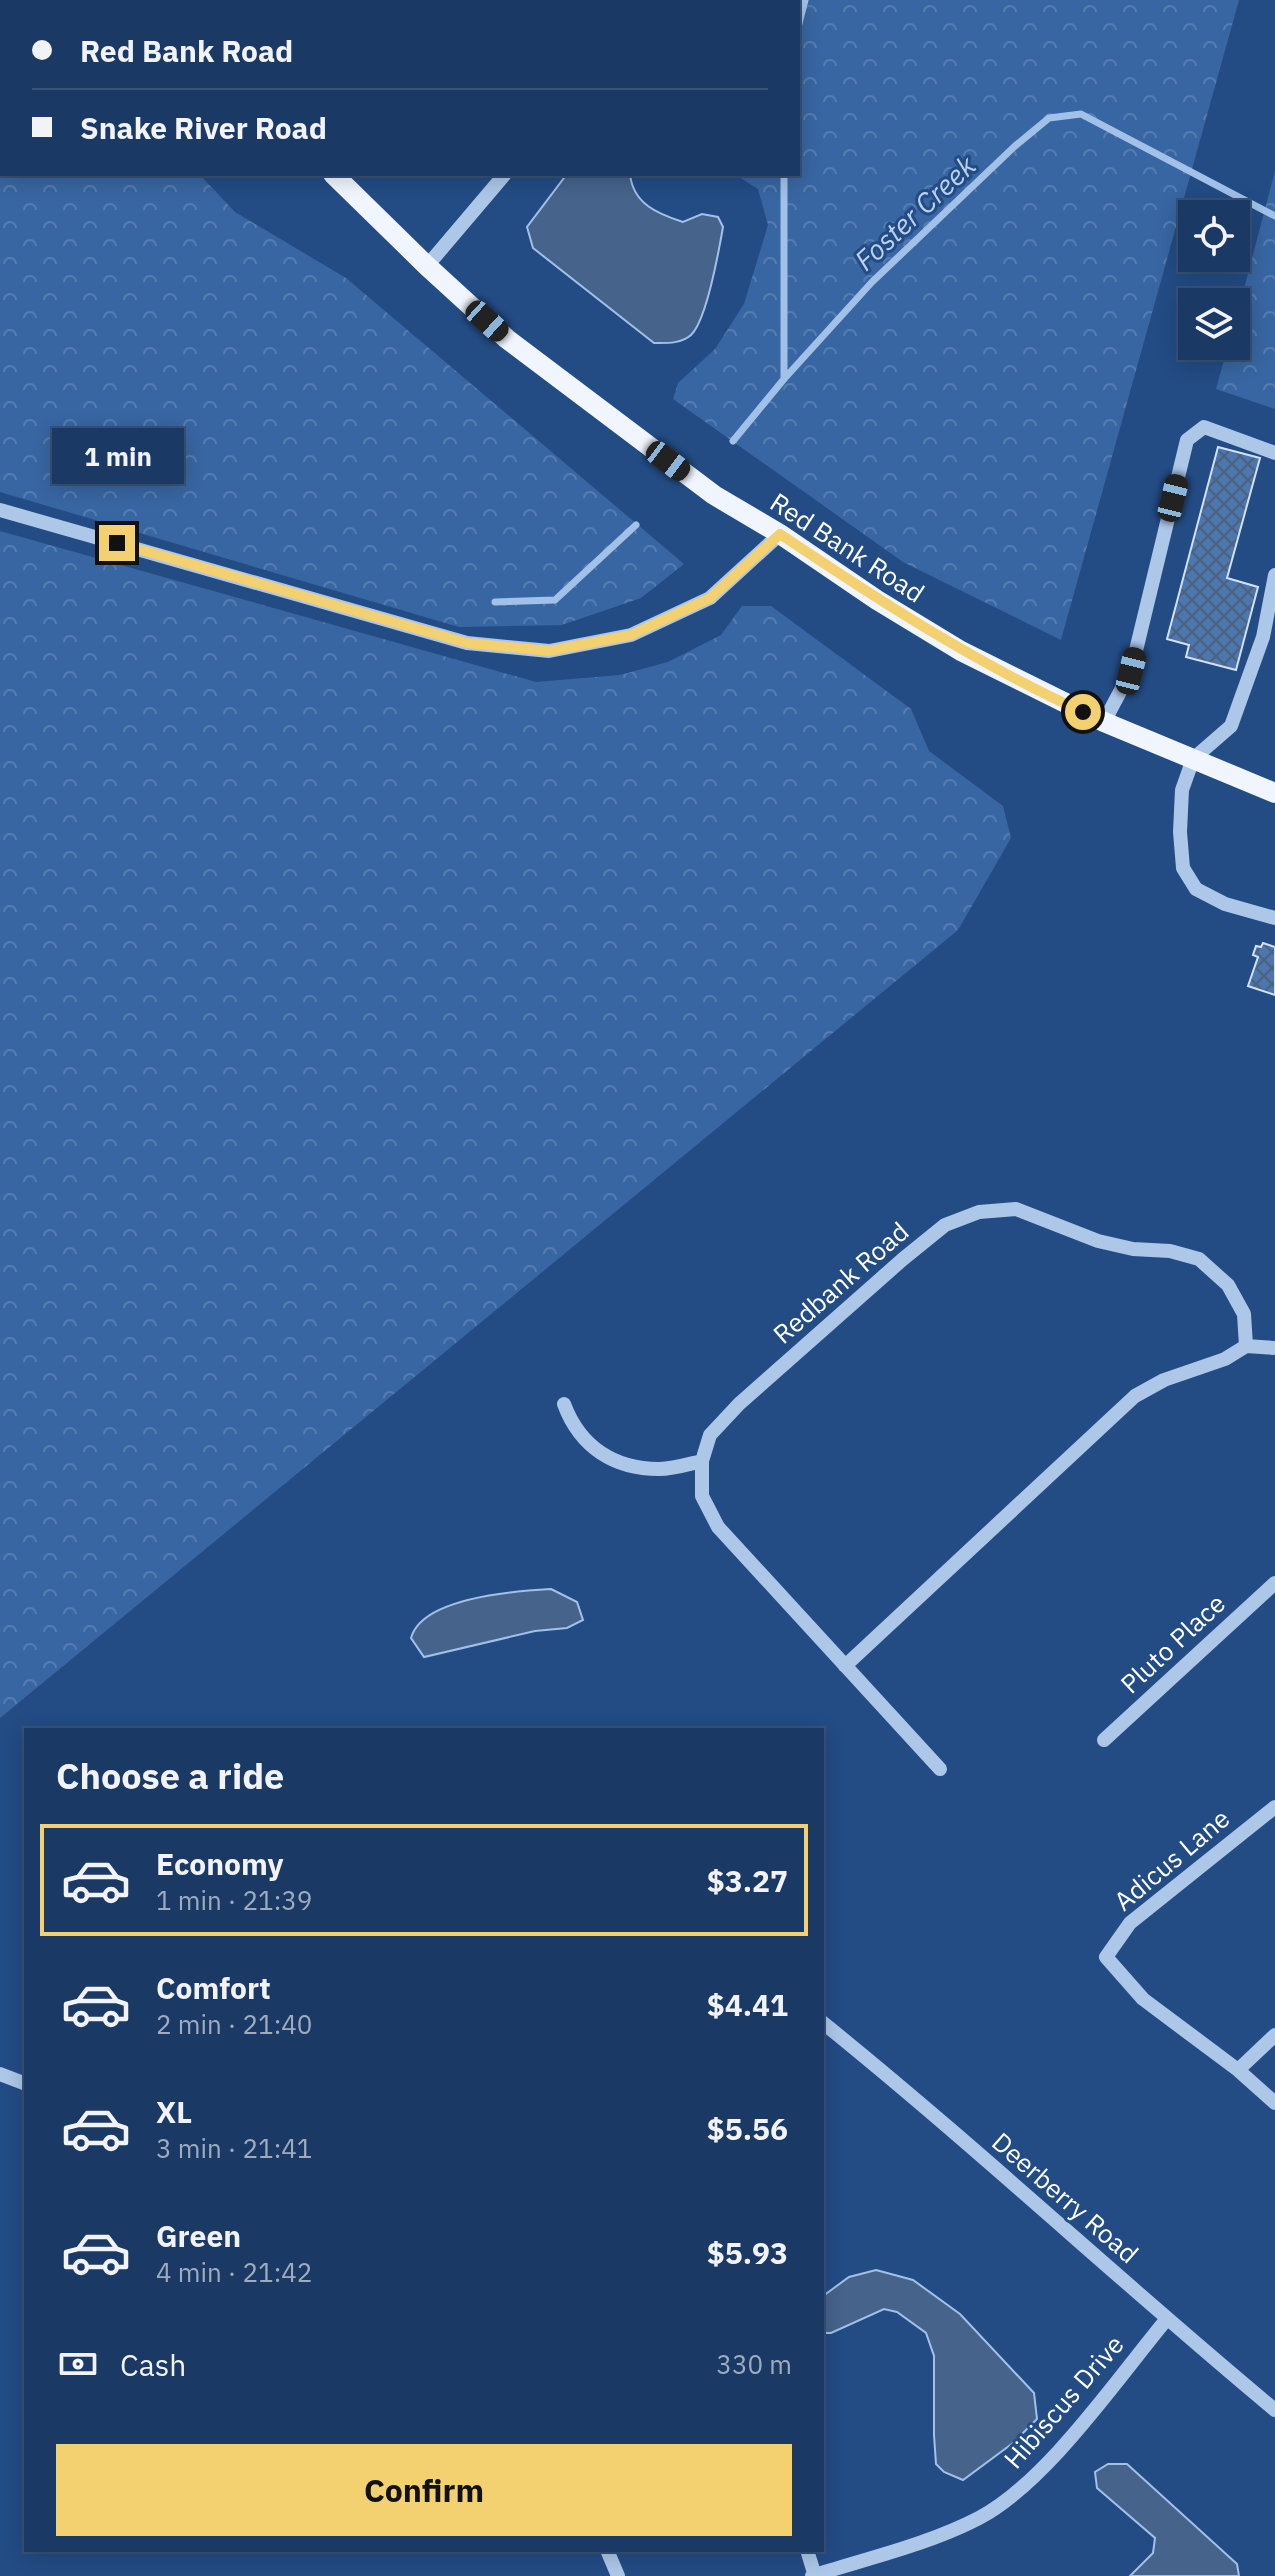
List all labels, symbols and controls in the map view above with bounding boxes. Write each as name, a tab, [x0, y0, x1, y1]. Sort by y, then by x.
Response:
text: Red Bank Road	[80, 31, 293, 70]
text: Snake River Road	[80, 108, 327, 147]
water label: Foster Creek	[846, 147, 983, 278]
map controls	[1178, 200, 1250, 360]
button: locate	[1178, 200, 1250, 272]
button: layers	[1178, 288, 1250, 360]
car	[461, 296, 513, 346]
callout: 1 min	[51, 427, 183, 483]
car	[642, 437, 694, 485]
text: 1 min	[84, 439, 152, 473]
car	[1156, 472, 1190, 524]
street label: Red Bank Road	[764, 485, 931, 610]
route end	[99, 525, 135, 561]
car	[1114, 645, 1148, 697]
route start	[1065, 694, 1101, 730]
street label: Redbank Road	[765, 1214, 915, 1350]
street label: Pluto Place	[1113, 1586, 1232, 1700]
text: Choose a ride	[56, 1752, 284, 1799]
street label: Adicus Lane	[1106, 1801, 1236, 1918]
icon: car	[60, 1844, 132, 1916]
text: Economy	[156, 1844, 284, 1883]
text: $3.27	[707, 1861, 788, 1900]
text: 1 min · 21:39	[156, 1883, 312, 1917]
icon: car	[60, 1968, 132, 2040]
text: Comfort	[156, 1968, 271, 2007]
text: $4.41	[707, 1985, 788, 2024]
text: 2 min · 21:40	[156, 2007, 312, 2041]
icon: car	[60, 2092, 132, 2164]
text: XL	[156, 2092, 192, 2131]
text: $5.56	[707, 2109, 788, 2148]
street label: Deerberry Road	[985, 2124, 1146, 2270]
text: 3 min · 21:41	[156, 2131, 312, 2165]
icon: car	[60, 2216, 132, 2288]
text: Green	[156, 2216, 241, 2255]
text: $5.93	[707, 2233, 788, 2272]
text: 4 min · 21:42	[156, 2255, 312, 2289]
street label: Hibiscus Drive	[996, 2328, 1131, 2475]
icon: cash	[56, 2342, 100, 2386]
text: Cash	[120, 2345, 186, 2384]
text: 330 m	[716, 2347, 792, 2381]
button: Confirm	[56, 2444, 792, 2536]

